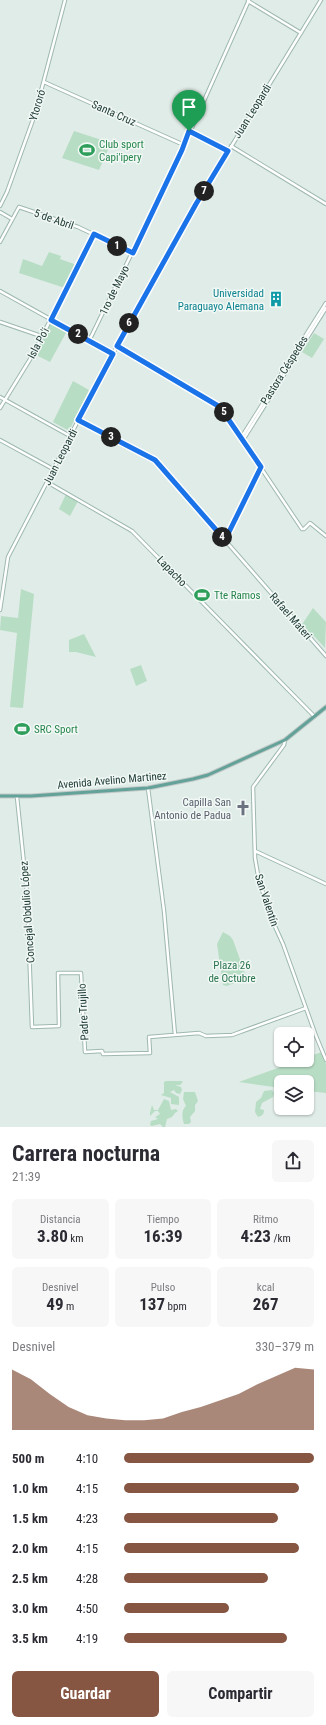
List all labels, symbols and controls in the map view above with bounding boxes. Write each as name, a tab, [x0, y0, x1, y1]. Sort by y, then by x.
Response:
street label: Juan Leopardi	[231, 82, 274, 141]
street label: Ytororó	[27, 88, 48, 122]
pin	[172, 90, 206, 131]
icon: arrive	[178, 96, 200, 118]
street label: Santa Cruz	[90, 98, 138, 129]
place label: Club sport Capi'ipery	[99, 138, 144, 164]
sports icon: Club sport Capi'ipery	[78, 141, 96, 159]
pin: 7	[194, 181, 214, 201]
text: 7	[201, 184, 207, 197]
street label: 5 de Abril	[32, 207, 75, 232]
pin: 1	[107, 236, 127, 256]
text: 1	[114, 239, 120, 252]
street label: 1ro de Mayo	[97, 263, 132, 317]
place label: Universidad Paraguayo Alemana	[178, 287, 264, 313]
building icon: Universidad Paraguayo Alemana	[267, 290, 285, 308]
pin: 6	[119, 313, 139, 333]
text: 6	[126, 316, 132, 329]
pin: 2	[68, 324, 88, 344]
street label: Isla Po'i	[25, 325, 52, 361]
text: 2	[75, 327, 81, 340]
street label: Pastora Céspedes	[258, 334, 311, 407]
pin: 5	[214, 402, 234, 422]
text: 5	[221, 405, 227, 418]
street label: Juan Leopardi	[41, 427, 80, 488]
pin: 3	[101, 427, 121, 447]
text: 3	[108, 430, 114, 443]
pin: 4	[212, 527, 232, 547]
text: 4	[219, 530, 225, 543]
street label: Lapacho	[154, 553, 190, 590]
sports icon: Tte Ramos	[193, 586, 211, 604]
place label: Tte Ramos	[214, 589, 261, 602]
street label: Rafael Materi	[267, 590, 315, 642]
sports icon: SRC Sport	[13, 720, 31, 738]
place label: SRC Sport	[34, 723, 78, 736]
street label: Avenida Avelino Martinez	[57, 769, 167, 792]
place label: Capilla San Antonio de Padua	[154, 796, 231, 822]
church icon: Capilla San Antonio de Padua	[234, 799, 252, 817]
street label: Concejal Obdulio López	[17, 860, 38, 963]
street label: San Valentín	[252, 872, 281, 928]
park label: Plaza 26 de Octubre	[208, 959, 256, 985]
street label: Padre Trujillo	[75, 983, 91, 1041]
map controls	[274, 1027, 314, 1115]
button: locate	[274, 1027, 314, 1067]
button: layers	[274, 1075, 314, 1115]
button: share	[272, 1140, 314, 1182]
text: Carrera nocturna	[12, 1141, 160, 1166]
text: 21:39	[12, 1169, 41, 1184]
text: Distancia	[40, 1213, 81, 1226]
text: Tiempo	[147, 1213, 179, 1226]
text: Ritmo	[253, 1213, 278, 1226]
text: 3.80	[37, 1226, 68, 1246]
text: 16:39	[143, 1226, 183, 1246]
text: 4:23	[241, 1226, 271, 1246]
text: km	[68, 1232, 84, 1245]
text: /km	[271, 1232, 291, 1245]
text: Desnivel	[42, 1281, 79, 1294]
text: Pulso	[151, 1281, 175, 1294]
text: kcal	[257, 1281, 275, 1294]
text: 49	[46, 1294, 64, 1314]
text: 137	[139, 1294, 165, 1314]
text: 267	[253, 1294, 279, 1314]
text: m	[64, 1300, 74, 1313]
text: bpm	[165, 1300, 187, 1313]
text: Desnivel	[12, 1339, 55, 1354]
text: 330–379 m	[255, 1339, 314, 1354]
text: 500 m	[12, 1451, 44, 1466]
text: 4:10	[76, 1451, 98, 1466]
text: 1.0 km	[12, 1481, 48, 1496]
text: 4:15	[76, 1481, 98, 1496]
text: 1.5 km	[12, 1511, 48, 1526]
text: 4:23	[76, 1511, 98, 1526]
text: 2.0 km	[12, 1541, 48, 1556]
text: 4:15	[76, 1541, 98, 1556]
text: 2.5 km	[12, 1571, 48, 1586]
text: 4:28	[76, 1571, 98, 1586]
text: 3.0 km	[12, 1601, 48, 1616]
text: 4:50	[76, 1601, 98, 1616]
text: 3.5 km	[12, 1631, 48, 1646]
text: 4:19	[76, 1631, 98, 1646]
button: Guardar	[12, 1671, 159, 1717]
button: Compartir	[167, 1671, 314, 1717]

